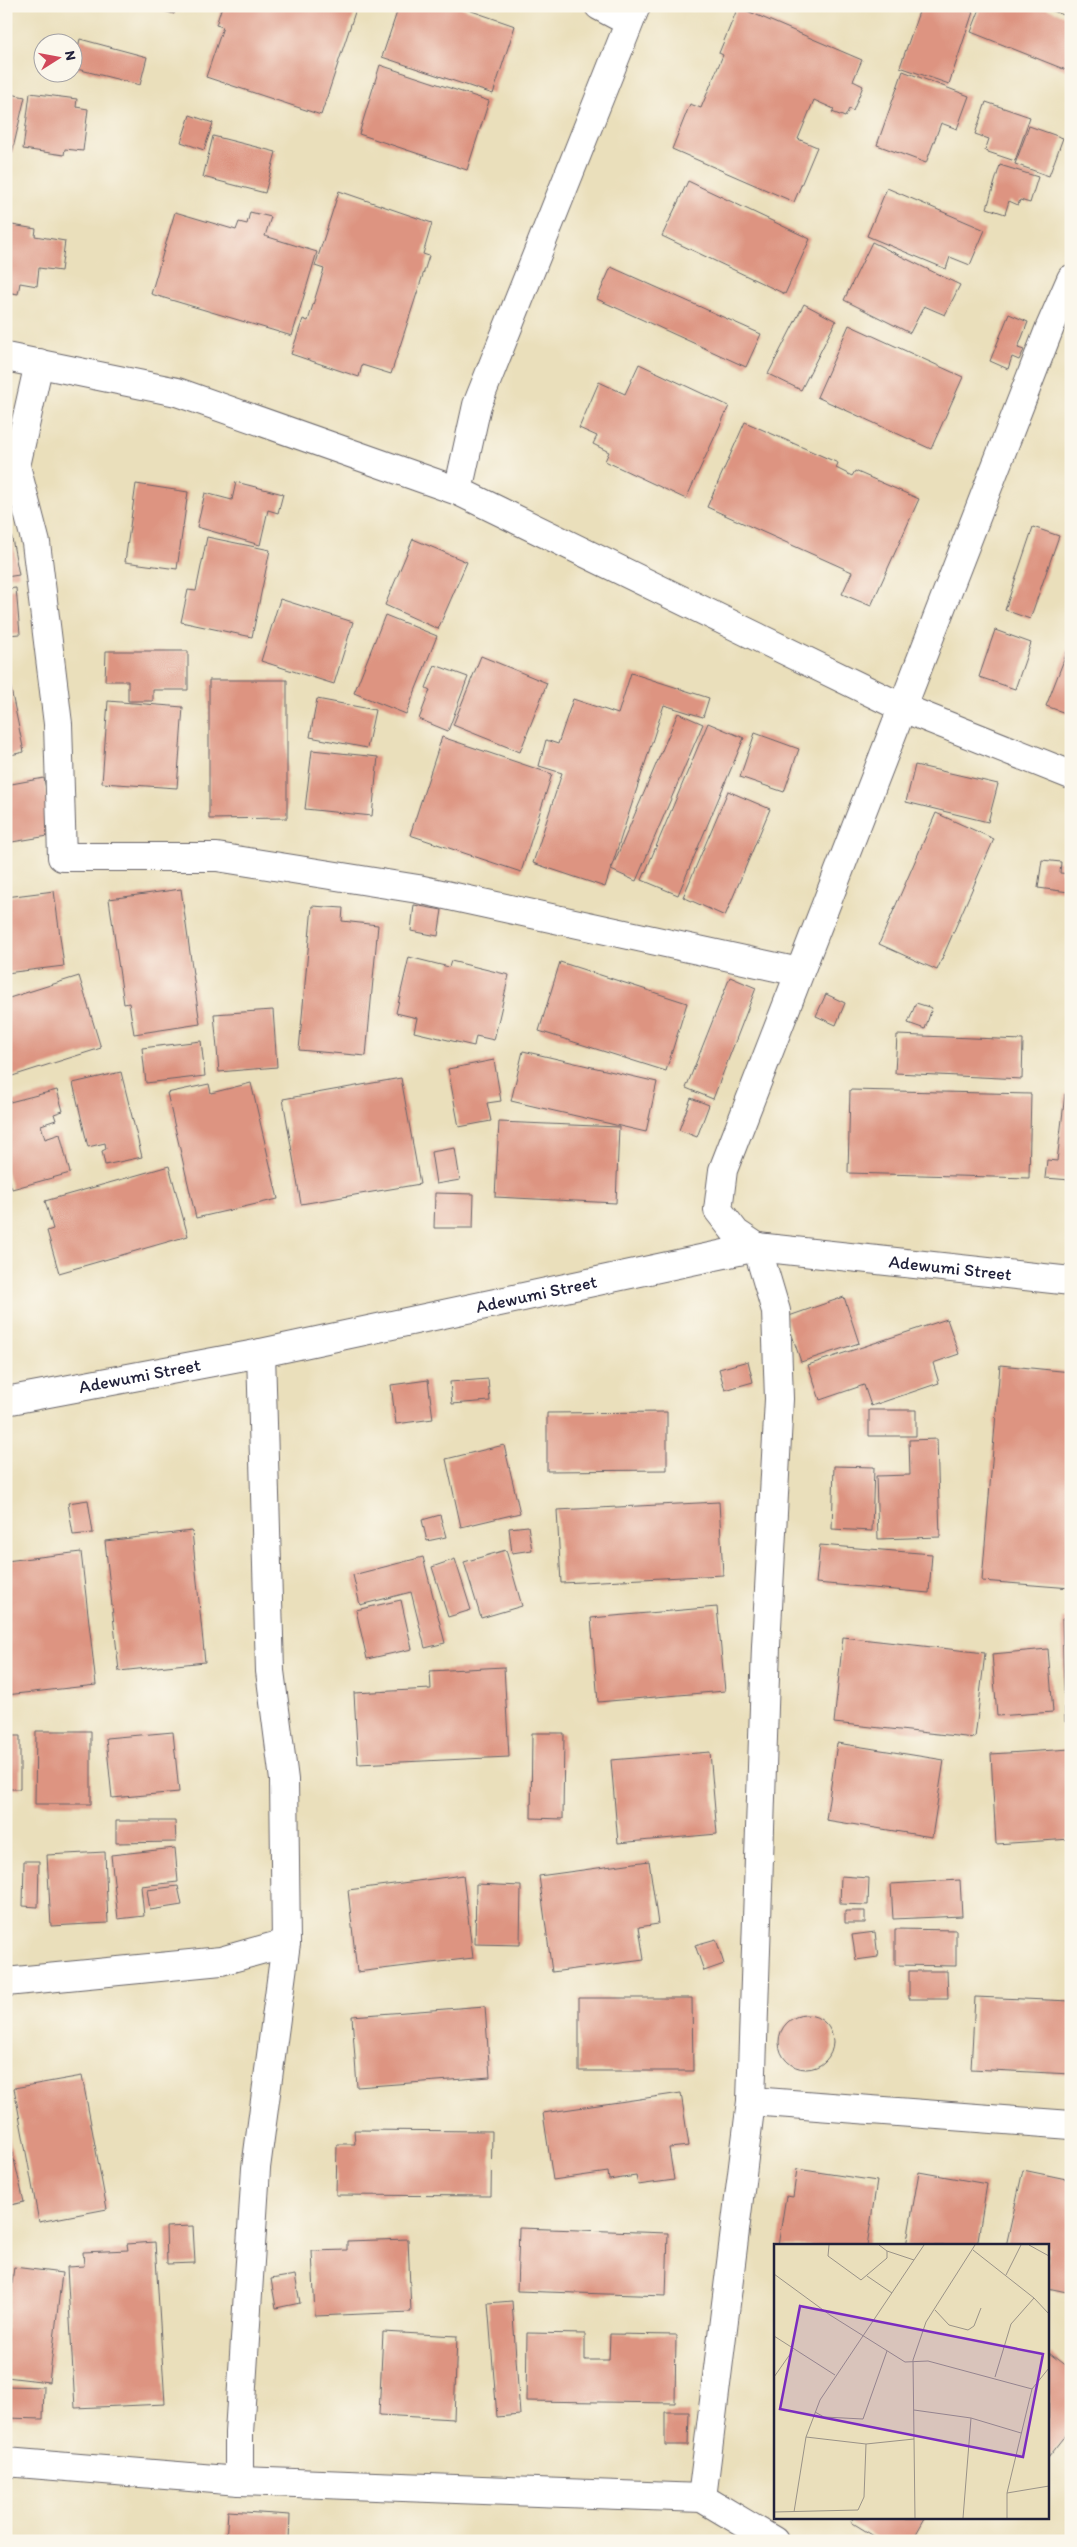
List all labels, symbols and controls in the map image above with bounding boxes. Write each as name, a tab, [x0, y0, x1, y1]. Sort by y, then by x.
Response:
north arrow	[32, 32, 82, 82]
text: N	[61, 49, 80, 62]
street label: Adewumi Street	[888, 1250, 1013, 1286]
street label: Adewumi Street	[474, 1270, 599, 1318]
street label: Adewumi Street	[77, 1354, 203, 1398]
inset map	[774, 2244, 1050, 2520]

